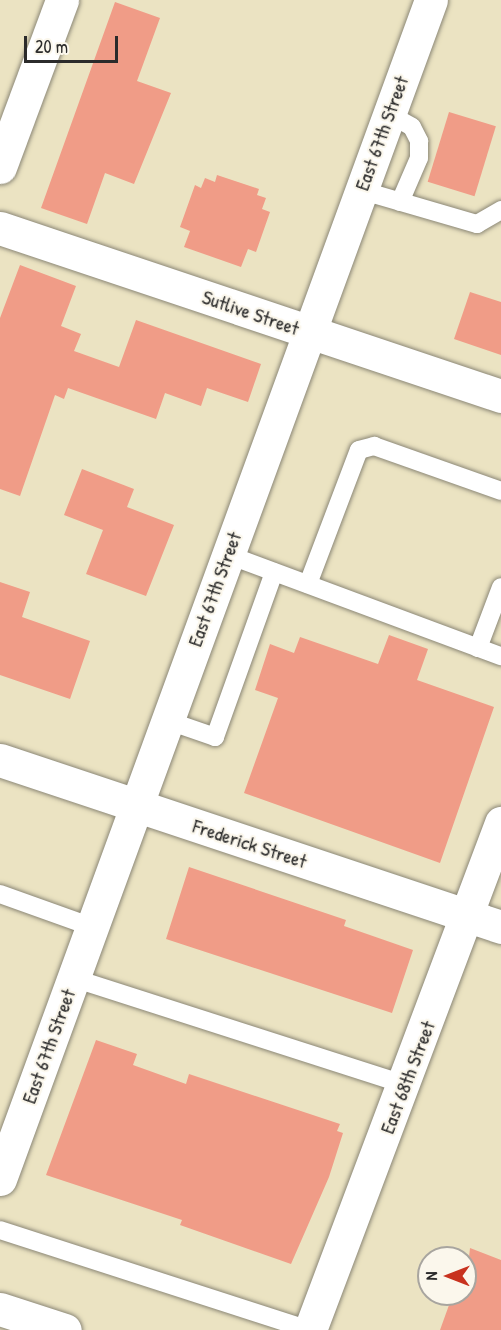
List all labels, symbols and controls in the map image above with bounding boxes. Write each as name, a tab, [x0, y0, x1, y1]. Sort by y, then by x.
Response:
scale bar	[27, 24, 122, 62]
text: 20 m	[35, 34, 68, 59]
street label: East 67th Street	[349, 72, 413, 194]
street label: Sutlive Street	[199, 284, 303, 340]
street label: East 67th Street	[182, 528, 246, 650]
street label: Frederick Street	[190, 813, 310, 873]
street label: East 67th Street	[16, 985, 80, 1107]
street label: East 68th Street	[374, 1017, 440, 1137]
north arrow	[417, 1246, 477, 1306]
text: N	[420, 1272, 442, 1280]

